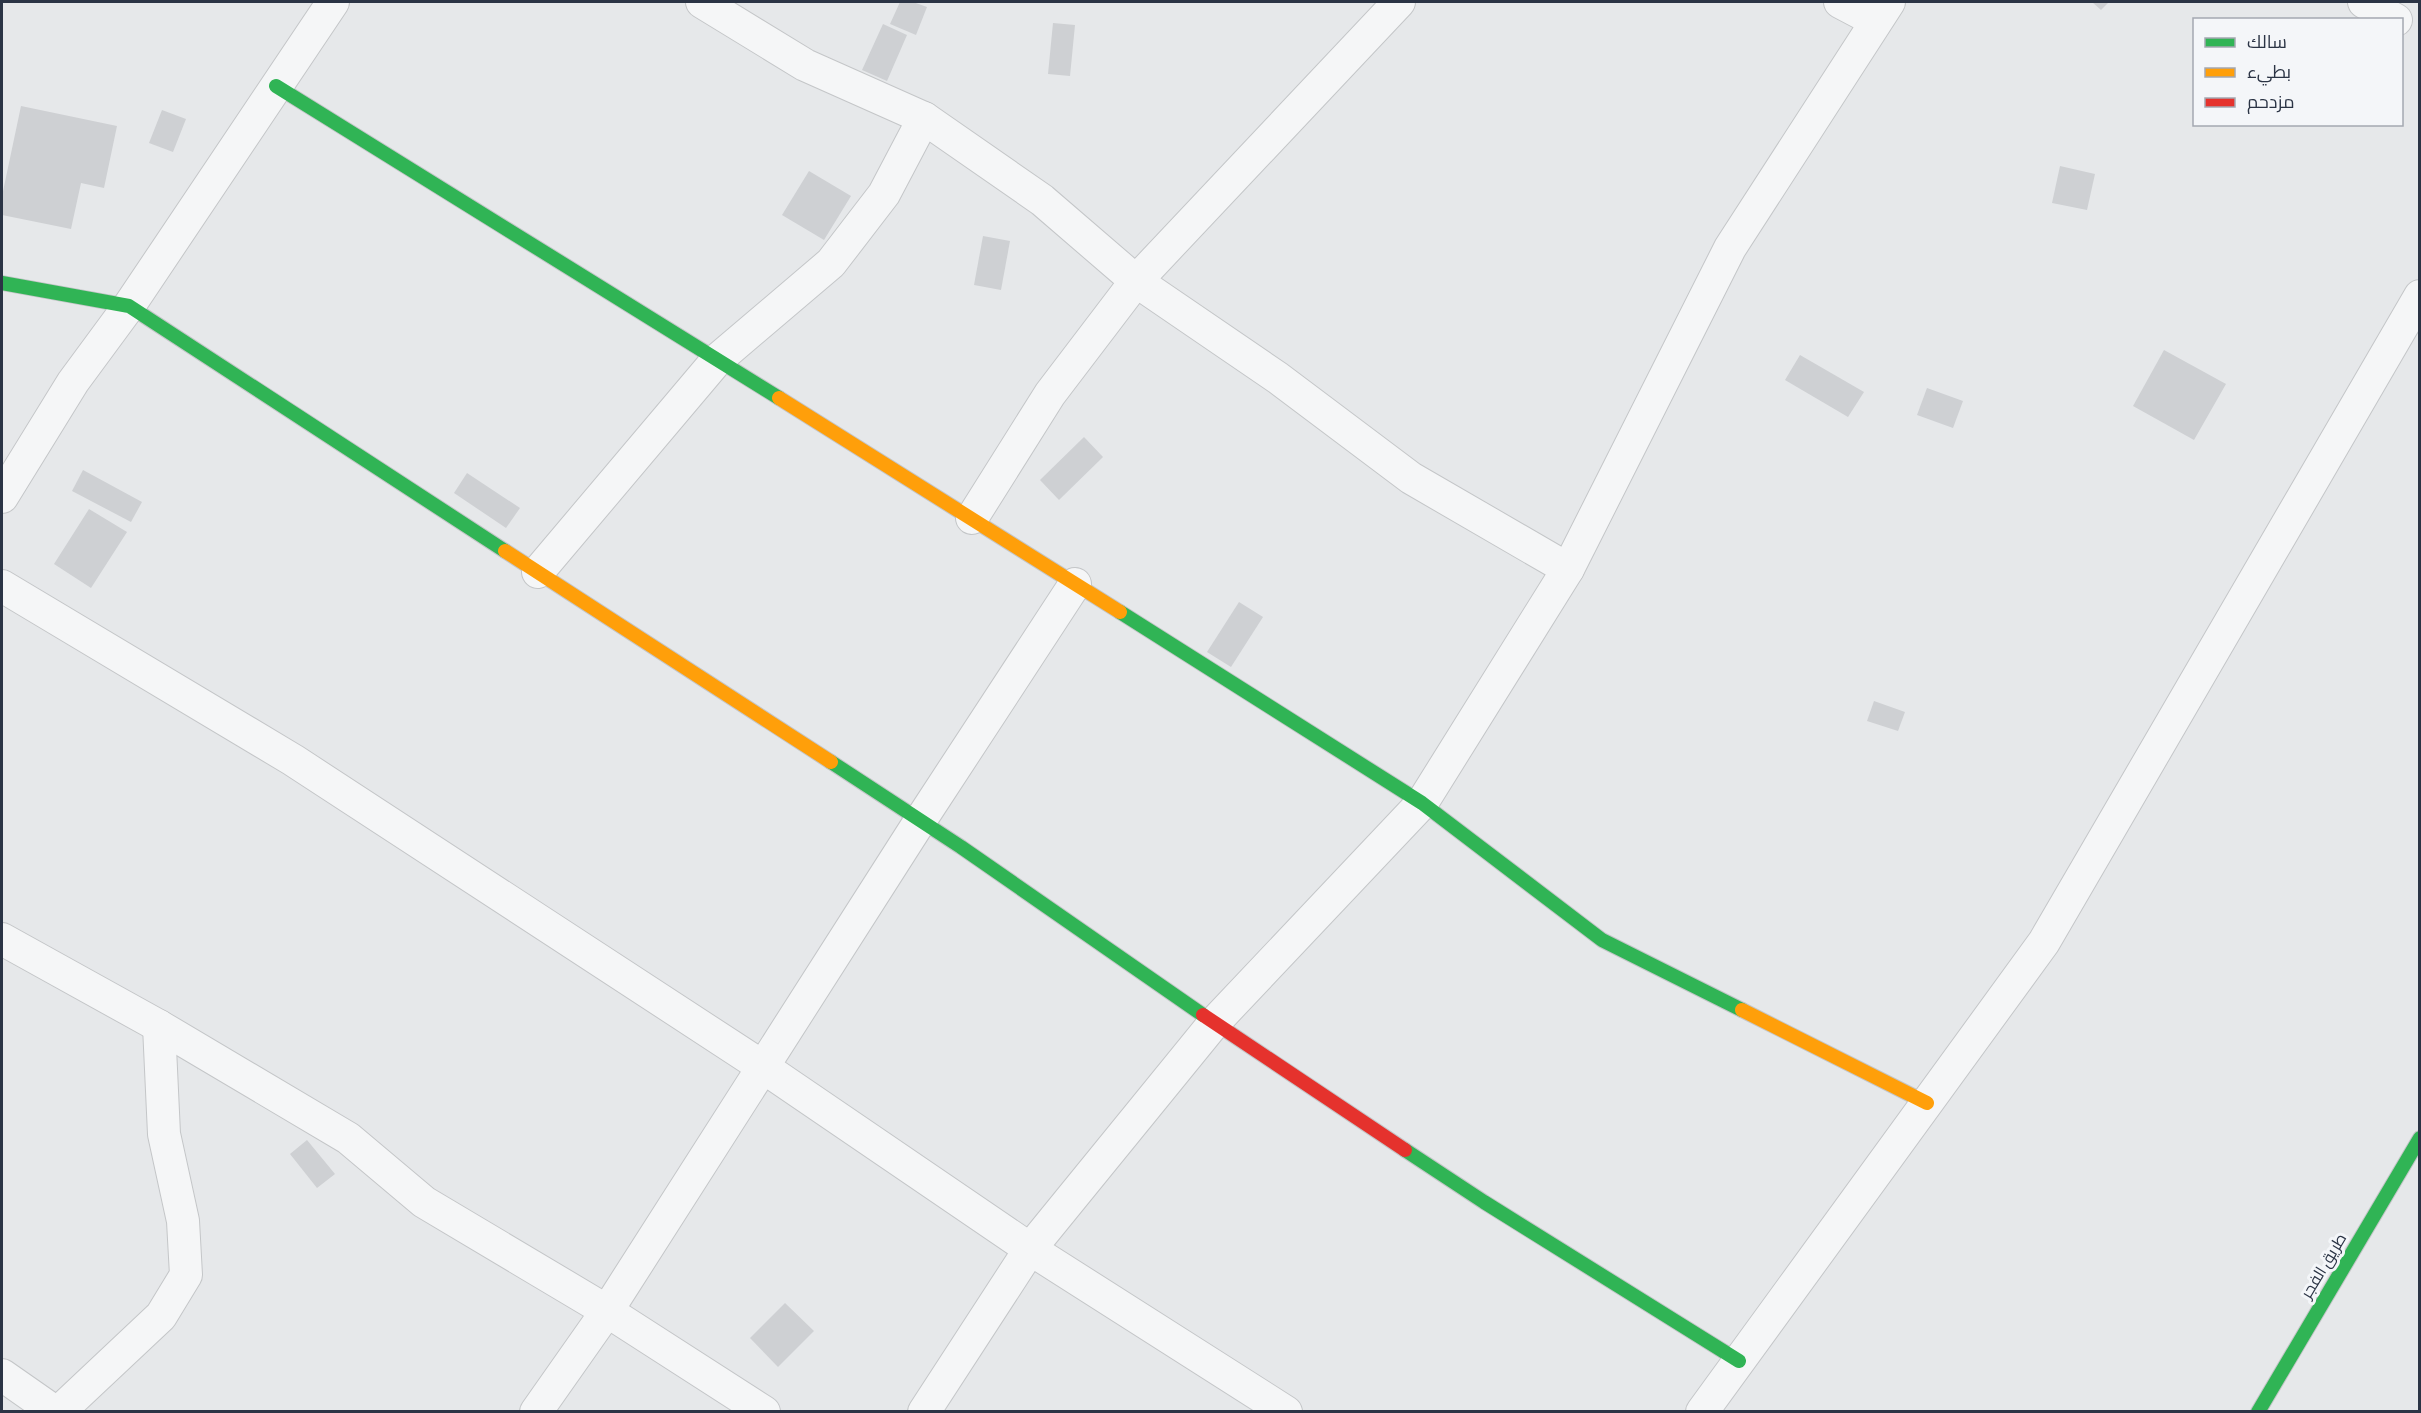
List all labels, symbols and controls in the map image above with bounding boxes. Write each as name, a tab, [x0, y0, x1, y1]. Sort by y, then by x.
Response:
legend	[2193, 18, 2403, 126]
text: سالك	[2247, 34, 2287, 52]
text: بطيء	[2247, 64, 2291, 86]
text: مزدحم	[2247, 94, 2295, 114]
street label: طريق الفجر	[2298, 1231, 2351, 1303]

